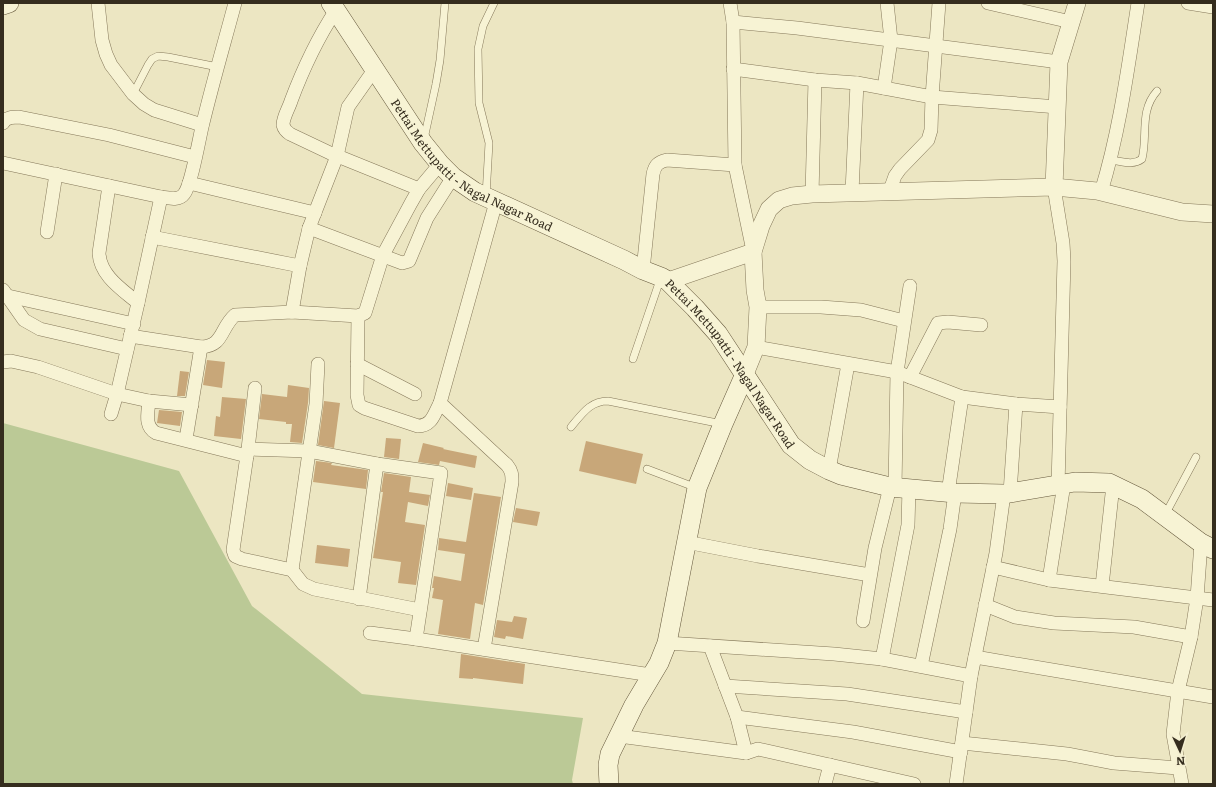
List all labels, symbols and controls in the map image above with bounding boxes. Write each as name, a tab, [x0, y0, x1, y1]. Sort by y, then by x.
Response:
street label: Pettai Mettupatti - Nagal Nagar Road	[387, 95, 556, 236]
street label: Pettai Mettupatti - Nagal Nagar Road	[661, 274, 800, 452]
north arrow	[1160, 731, 1200, 771]
text: N	[1176, 754, 1186, 770]

